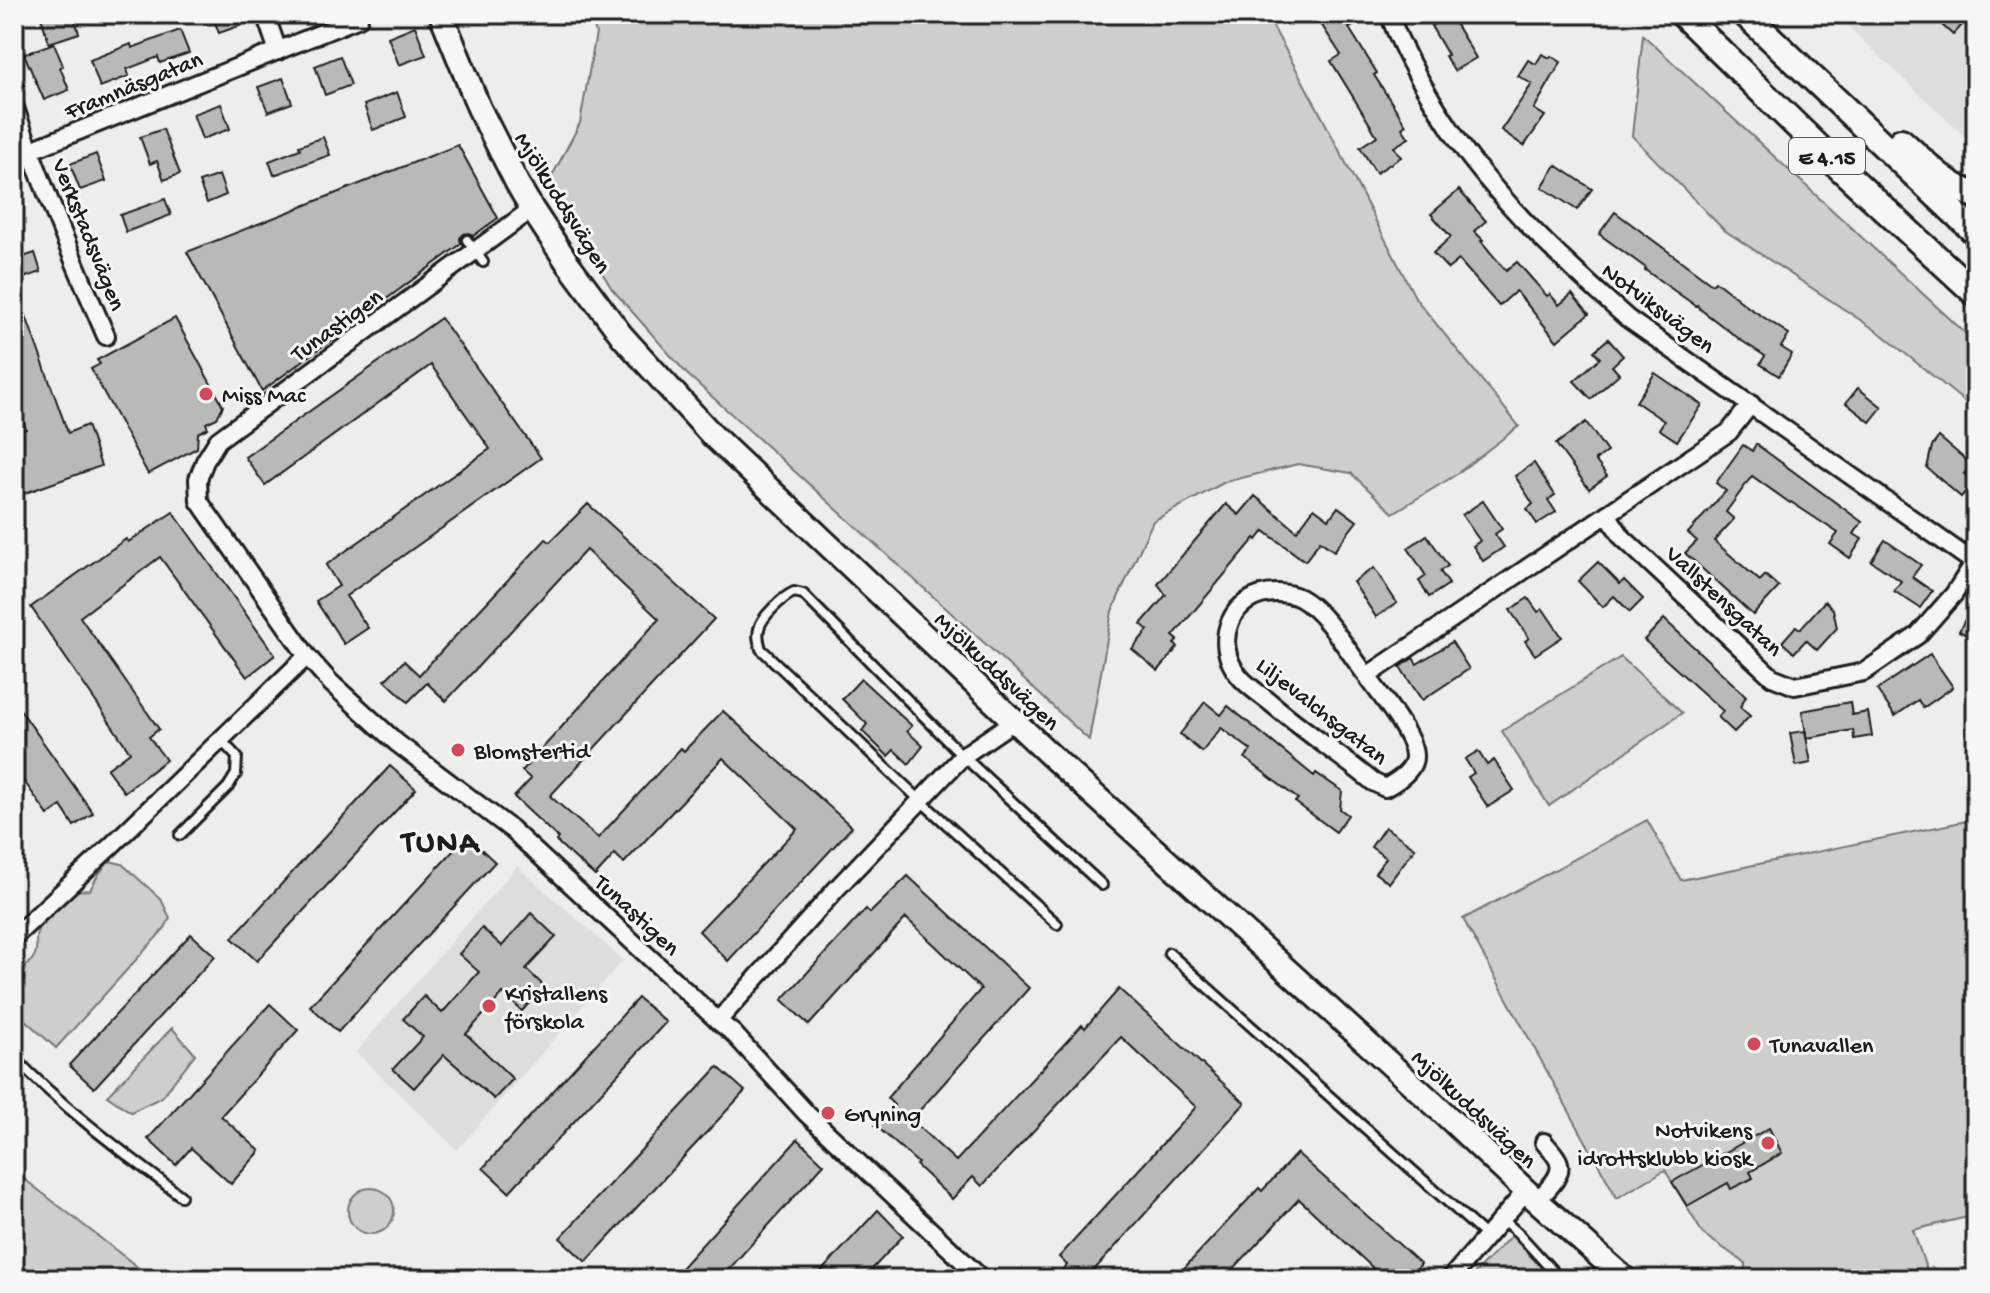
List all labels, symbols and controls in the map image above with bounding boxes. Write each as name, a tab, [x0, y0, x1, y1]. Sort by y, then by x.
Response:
street label: Framnäsgatan	[60, 46, 208, 128]
street label: Mjölkuddsvägen	[506, 128, 616, 281]
road number: E 4.15	[1789, 138, 1865, 174]
street label: Verkstadsvägen	[43, 154, 131, 316]
street label: Notviksvägen	[1594, 258, 1720, 362]
street label: Tunastigen	[285, 283, 390, 371]
place label: Miss Mac	[222, 383, 306, 412]
marker: Miss Mac	[197, 385, 215, 403]
street label: Vallstensgatan	[1657, 540, 1788, 665]
street label: Mjölkuddsvägen	[927, 607, 1065, 739]
street label: Liljevalchsgatan	[1249, 652, 1393, 774]
place label: Blomstertid	[473, 739, 592, 768]
marker: Blomstertid	[449, 741, 467, 759]
district label: TUNA	[399, 826, 480, 864]
street label: Tunastigen	[585, 868, 685, 964]
place label: Kristallens förskola	[504, 981, 608, 1038]
marker: Kristallens förskola	[480, 997, 498, 1015]
place label: Tunavallen	[1768, 1033, 1874, 1062]
marker: Tunavallen	[1745, 1035, 1763, 1053]
street label: Mjölkuddsvägen	[1404, 1045, 1542, 1177]
place label: Gryning	[844, 1102, 921, 1131]
marker: Gryning	[819, 1104, 837, 1122]
place label: Notvikens idrottsklubb kiosk	[1577, 1118, 1754, 1175]
marker: Notvikens idrottsklubb kiosk	[1759, 1134, 1777, 1152]

